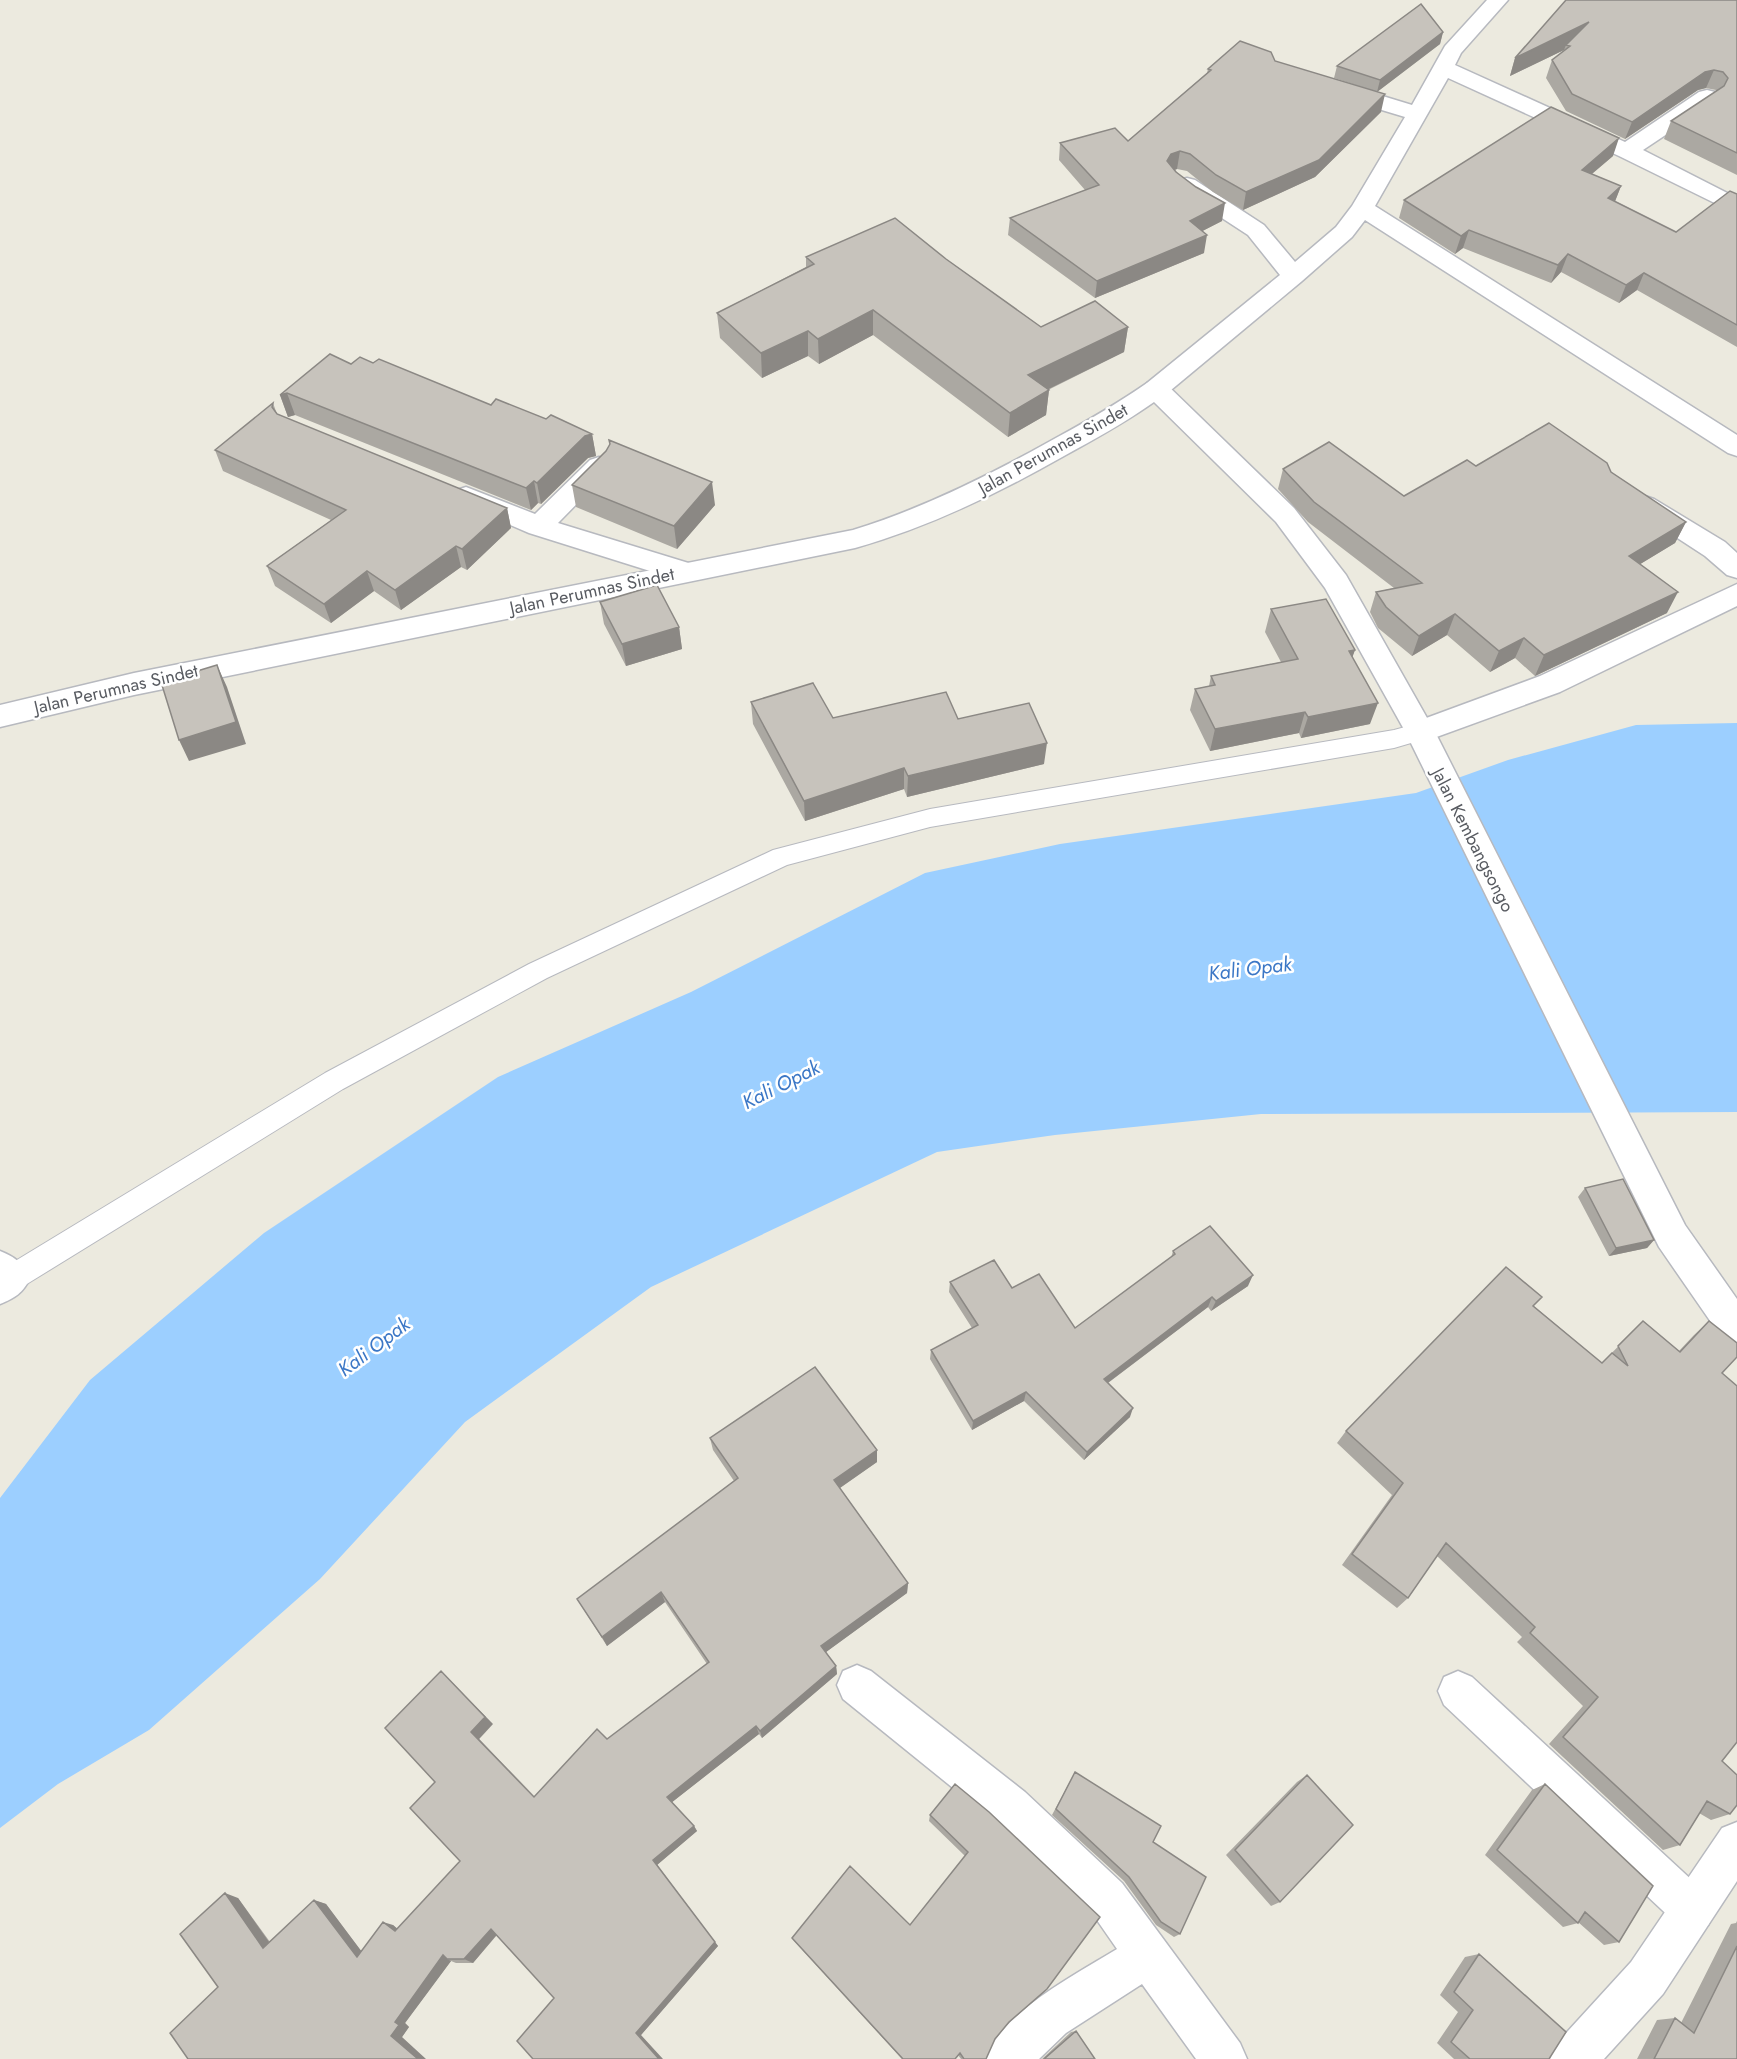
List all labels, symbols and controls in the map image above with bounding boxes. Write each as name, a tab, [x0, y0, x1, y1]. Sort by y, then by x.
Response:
street label: Jalan Perumnas Sindet	[972, 397, 1133, 502]
street label: Jalan Perumnas Sindet	[505, 561, 677, 622]
street label: Jalan Perumnas Sindet	[30, 657, 201, 721]
street label: Jalan Kembangsongo	[1424, 762, 1521, 917]
water label: Kali Opak	[1207, 949, 1295, 988]
water label: Kali Opak	[737, 1052, 826, 1117]
water label: Kali Opak	[332, 1309, 417, 1384]

